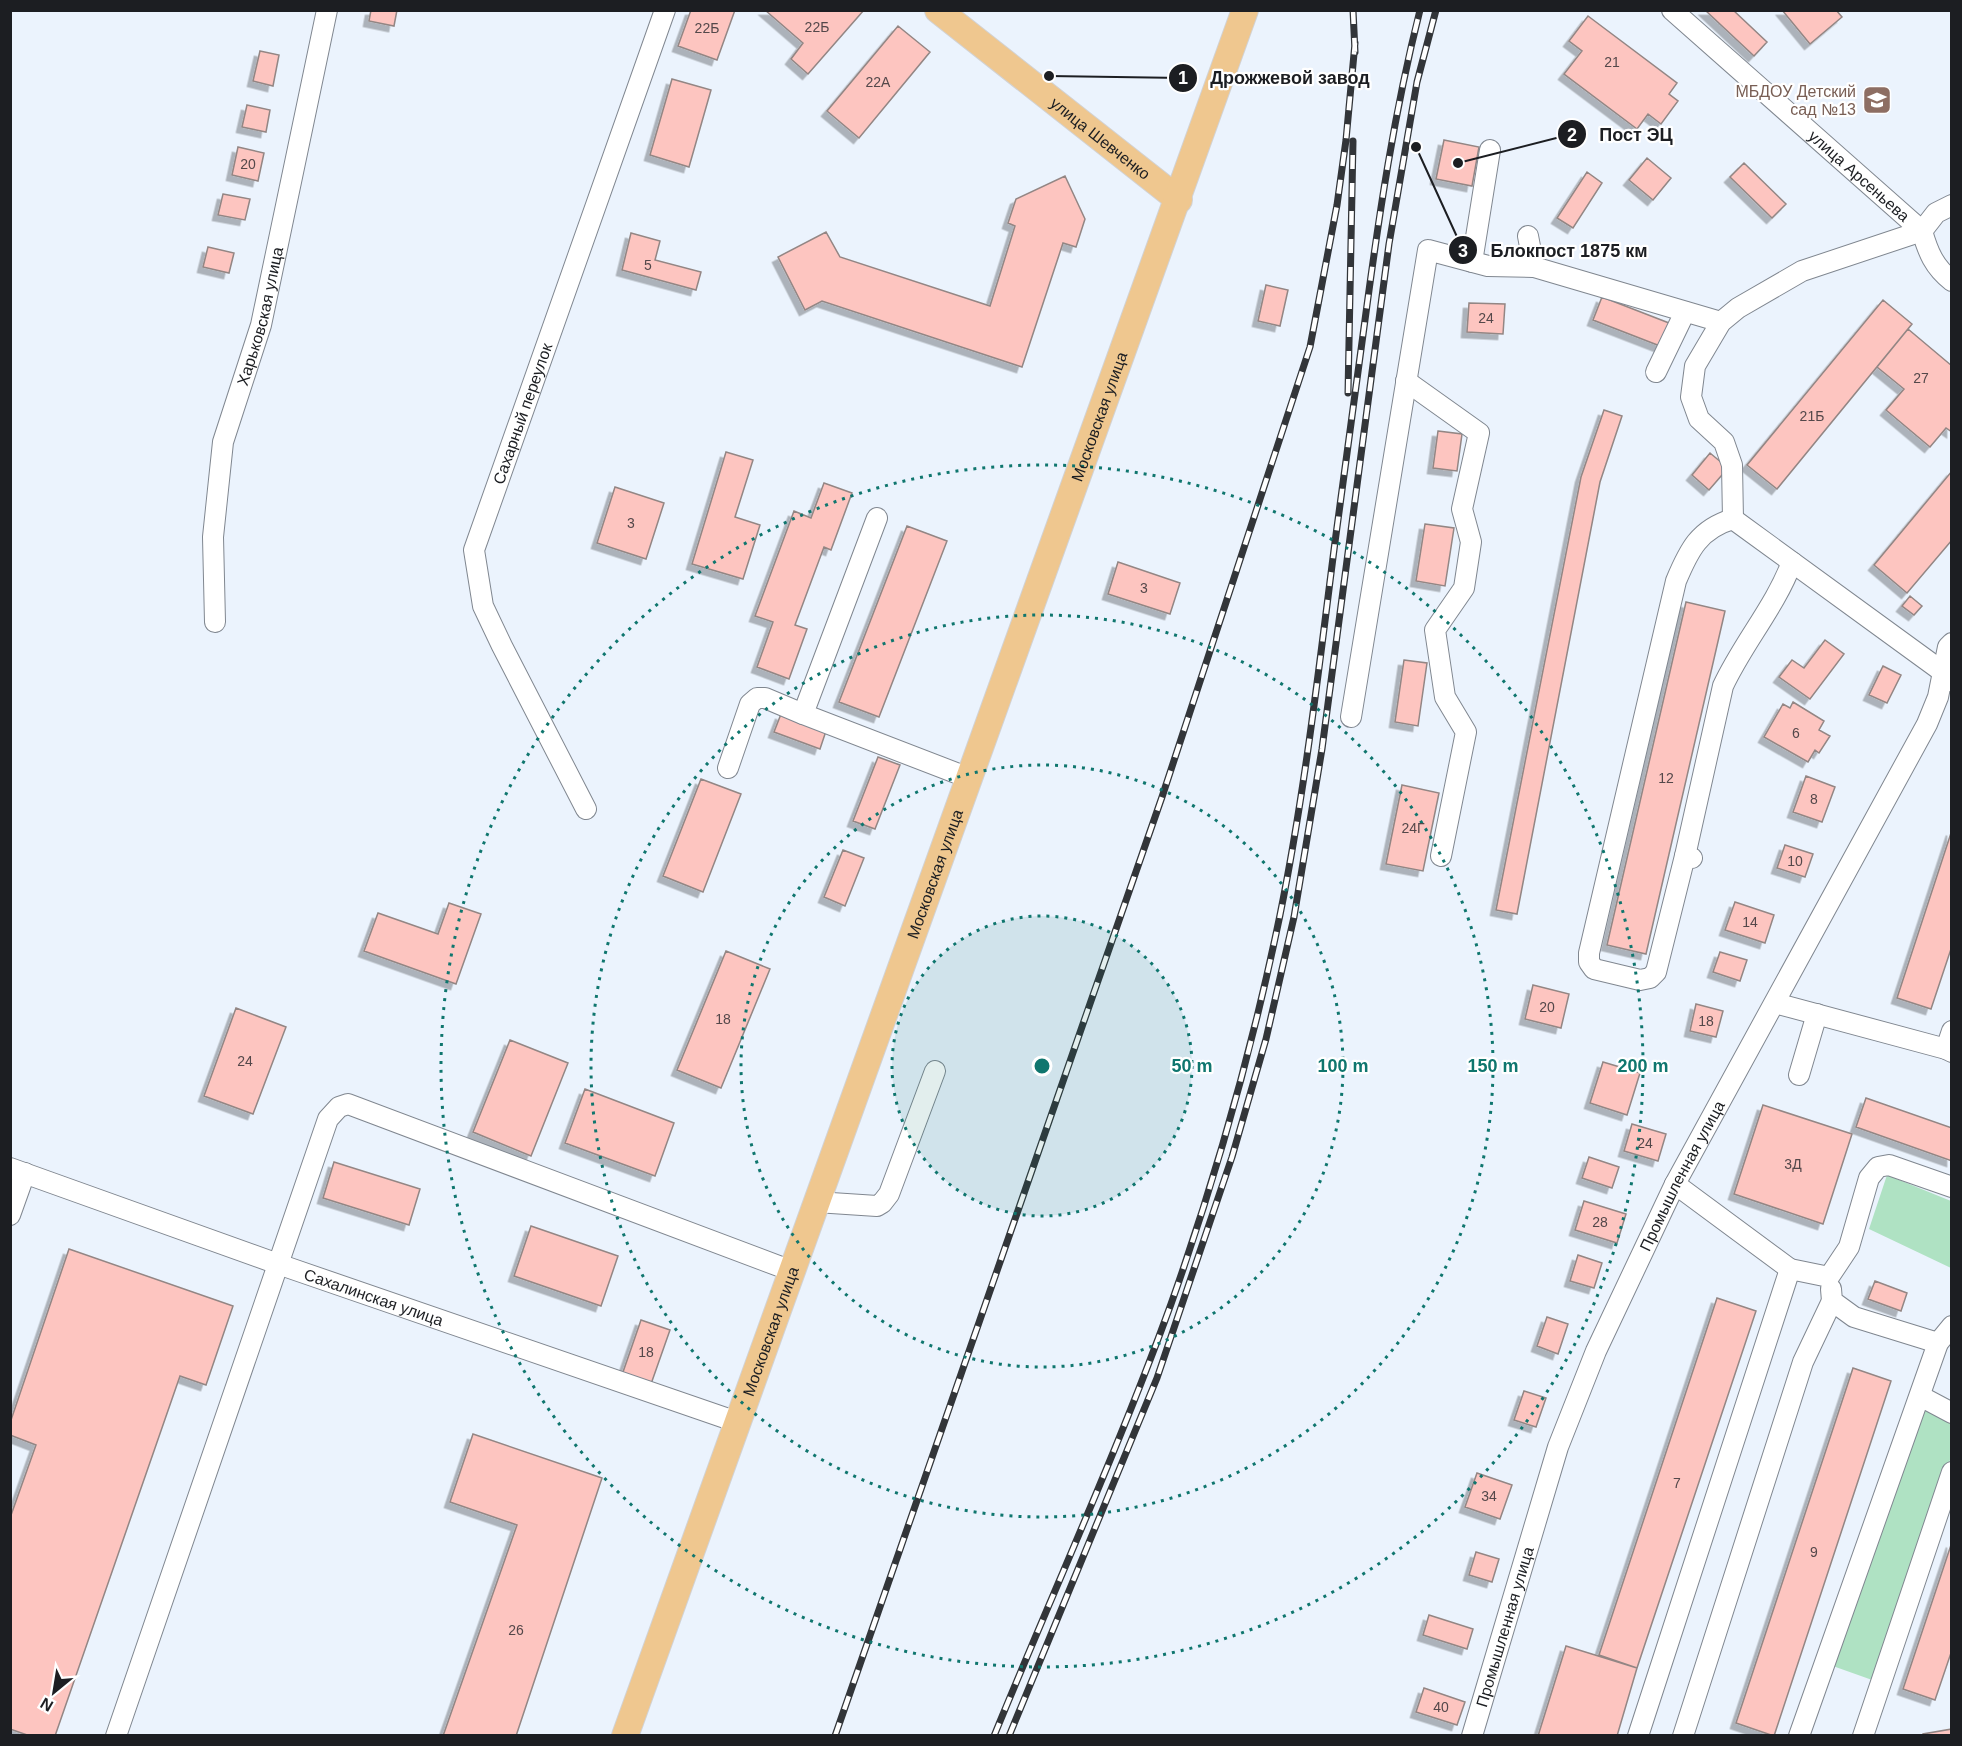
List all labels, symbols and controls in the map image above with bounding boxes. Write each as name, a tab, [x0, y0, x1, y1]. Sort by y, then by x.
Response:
house number: 22Б	[805, 19, 829, 35]
house number: 22Б	[695, 20, 719, 36]
house number: 21	[1604, 54, 1620, 70]
callout: Дрожжевой завод	[1168, 60, 1382, 96]
text: 1	[1178, 68, 1188, 88]
text: Дрожжевой завод	[1210, 68, 1370, 88]
house number: 22А	[866, 74, 891, 90]
place label: МБДОУ Детский сад №13	[1735, 83, 1856, 118]
school or university icon: МБДОУ Детский сад №13	[1861, 84, 1893, 116]
street label: улица Шевченко	[1047, 94, 1153, 183]
callout: Пост ЭЦ	[1557, 116, 1685, 152]
text: 2	[1567, 125, 1577, 145]
text: Пост ЭЦ	[1599, 125, 1674, 145]
street label: улица Арсеньева	[1805, 127, 1913, 225]
house number: 20	[240, 156, 256, 172]
callout: Блокпост 1875 км	[1448, 232, 1659, 268]
text: 3	[1458, 241, 1468, 261]
text: Блокпост 1875 км	[1491, 241, 1647, 261]
street label: Харьковская улица	[234, 245, 286, 388]
house number: 5	[644, 257, 652, 273]
house number: 24	[1478, 310, 1494, 326]
street label: Сахарный переулок	[490, 340, 556, 487]
street label: Московская улица	[1068, 350, 1130, 484]
house number: 27	[1913, 370, 1929, 386]
house number: 21Б	[1800, 408, 1824, 424]
house number: 3	[627, 515, 635, 531]
house number: 3	[1140, 580, 1148, 596]
house number: 6	[1792, 725, 1800, 741]
house number: 12	[1658, 770, 1674, 786]
house number: 8	[1810, 791, 1818, 807]
street label: Московская улица	[904, 807, 966, 941]
house number: 24Г	[1401, 820, 1425, 836]
house number: 10	[1787, 853, 1803, 869]
house number: 14	[1742, 914, 1758, 930]
house number: 20	[1539, 999, 1555, 1015]
house number: 18	[715, 1011, 731, 1027]
house number: 18	[1698, 1013, 1714, 1029]
house number: 24	[237, 1053, 253, 1069]
centre of rings	[1032, 1056, 1052, 1076]
text: 50 m	[1171, 1056, 1213, 1076]
text: 100 m	[1317, 1056, 1369, 1076]
text: 150 m	[1467, 1056, 1519, 1076]
text: 200 m	[1617, 1056, 1669, 1076]
street label: Промышленная улица	[1637, 1098, 1728, 1254]
house number: 24	[1637, 1135, 1653, 1151]
house number: 3Д	[1784, 1156, 1802, 1172]
house number: 28	[1592, 1214, 1608, 1230]
street label: Московская улица	[740, 1264, 802, 1398]
street label: Сахалинская улица	[302, 1266, 445, 1329]
house number: 18	[638, 1344, 654, 1360]
house number: 7	[1673, 1475, 1681, 1491]
house number: 34	[1481, 1488, 1497, 1504]
house number: 9	[1810, 1544, 1818, 1560]
street label: Промышленная улица	[1473, 1545, 1537, 1709]
house number: 26	[508, 1622, 524, 1638]
north arrow	[24, 1662, 84, 1722]
text: N	[37, 1694, 56, 1715]
house number: 40	[1433, 1699, 1449, 1715]

